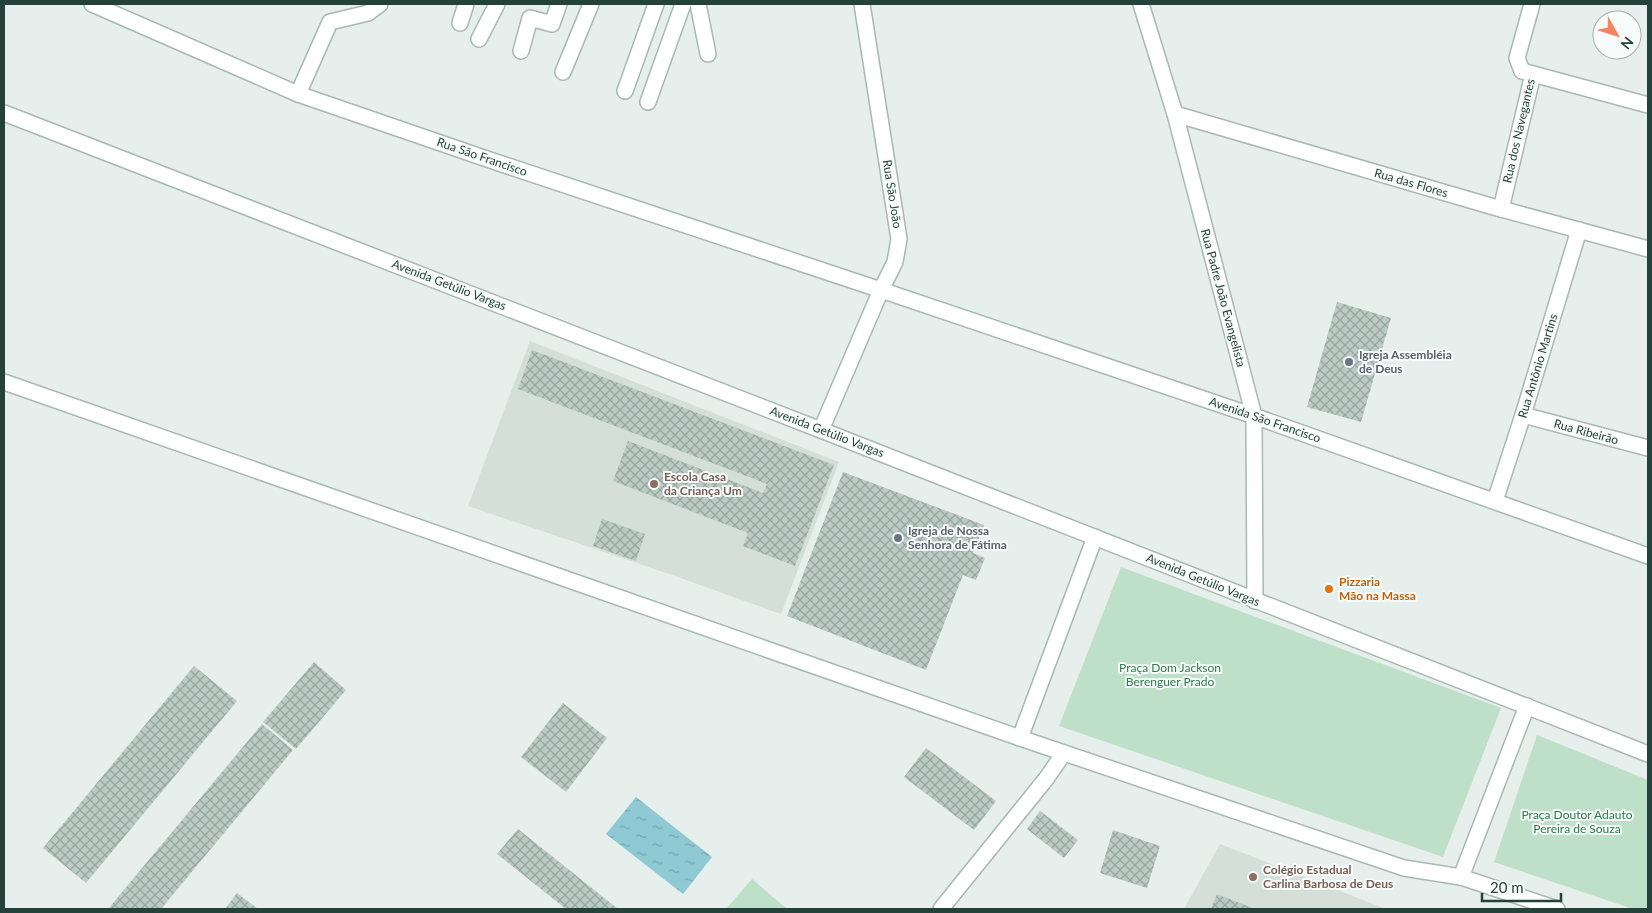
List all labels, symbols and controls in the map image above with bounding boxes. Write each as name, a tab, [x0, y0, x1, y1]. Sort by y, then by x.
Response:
north arrow	[1592, 10, 1642, 60]
text: N	[1617, 34, 1637, 53]
street label: Rua dos Navegantes	[1499, 77, 1538, 185]
street label: Rua São Francisco	[435, 134, 530, 179]
street label: Rua São João	[880, 159, 905, 230]
street label: Rua das Flores	[1373, 165, 1450, 200]
street label: Rua Padre João Evangelista	[1198, 227, 1249, 369]
street label: Avenida Getúlio Vargas	[390, 256, 508, 313]
street label: Rua Antônio Martins	[1514, 312, 1561, 420]
place label: Igreja Assembléia de Deus	[1359, 347, 1452, 376]
marker: Igreja Assembléia de Deus	[1343, 356, 1355, 368]
street label: Avenida São Francisco	[1207, 393, 1323, 446]
street label: Avenida Getúlio Vargas	[768, 403, 886, 460]
street label: Rua Ribeirão	[1552, 416, 1620, 447]
place label: Escola Casa da Criança Um	[664, 469, 742, 498]
marker: Escola Casa da Criança Um	[648, 478, 660, 490]
place label: Igreja de Nossa Senhora de Fátima	[908, 523, 1007, 552]
marker: Igreja de Nossa Senhora de Fátima	[892, 532, 904, 544]
street label: Avenida Getúlio Vargas	[1144, 550, 1262, 609]
place label: Pizzaria Mão na Massa	[1339, 574, 1416, 603]
marker: Pizzaria Mão na Massa	[1323, 583, 1335, 595]
park label: Praça Dom Jackson Berenguer Prado	[1119, 660, 1221, 689]
park label: Praça Doutor Adauto Pereira de Souza	[1522, 807, 1633, 836]
place label: Colégio Estadual Carlina Barbosa de Deus	[1263, 862, 1393, 891]
scale bar	[1482, 870, 1561, 902]
marker: Colégio Estadual Carlina Barbosa de Deus	[1247, 871, 1259, 883]
text: 20 m	[1490, 878, 1524, 896]

